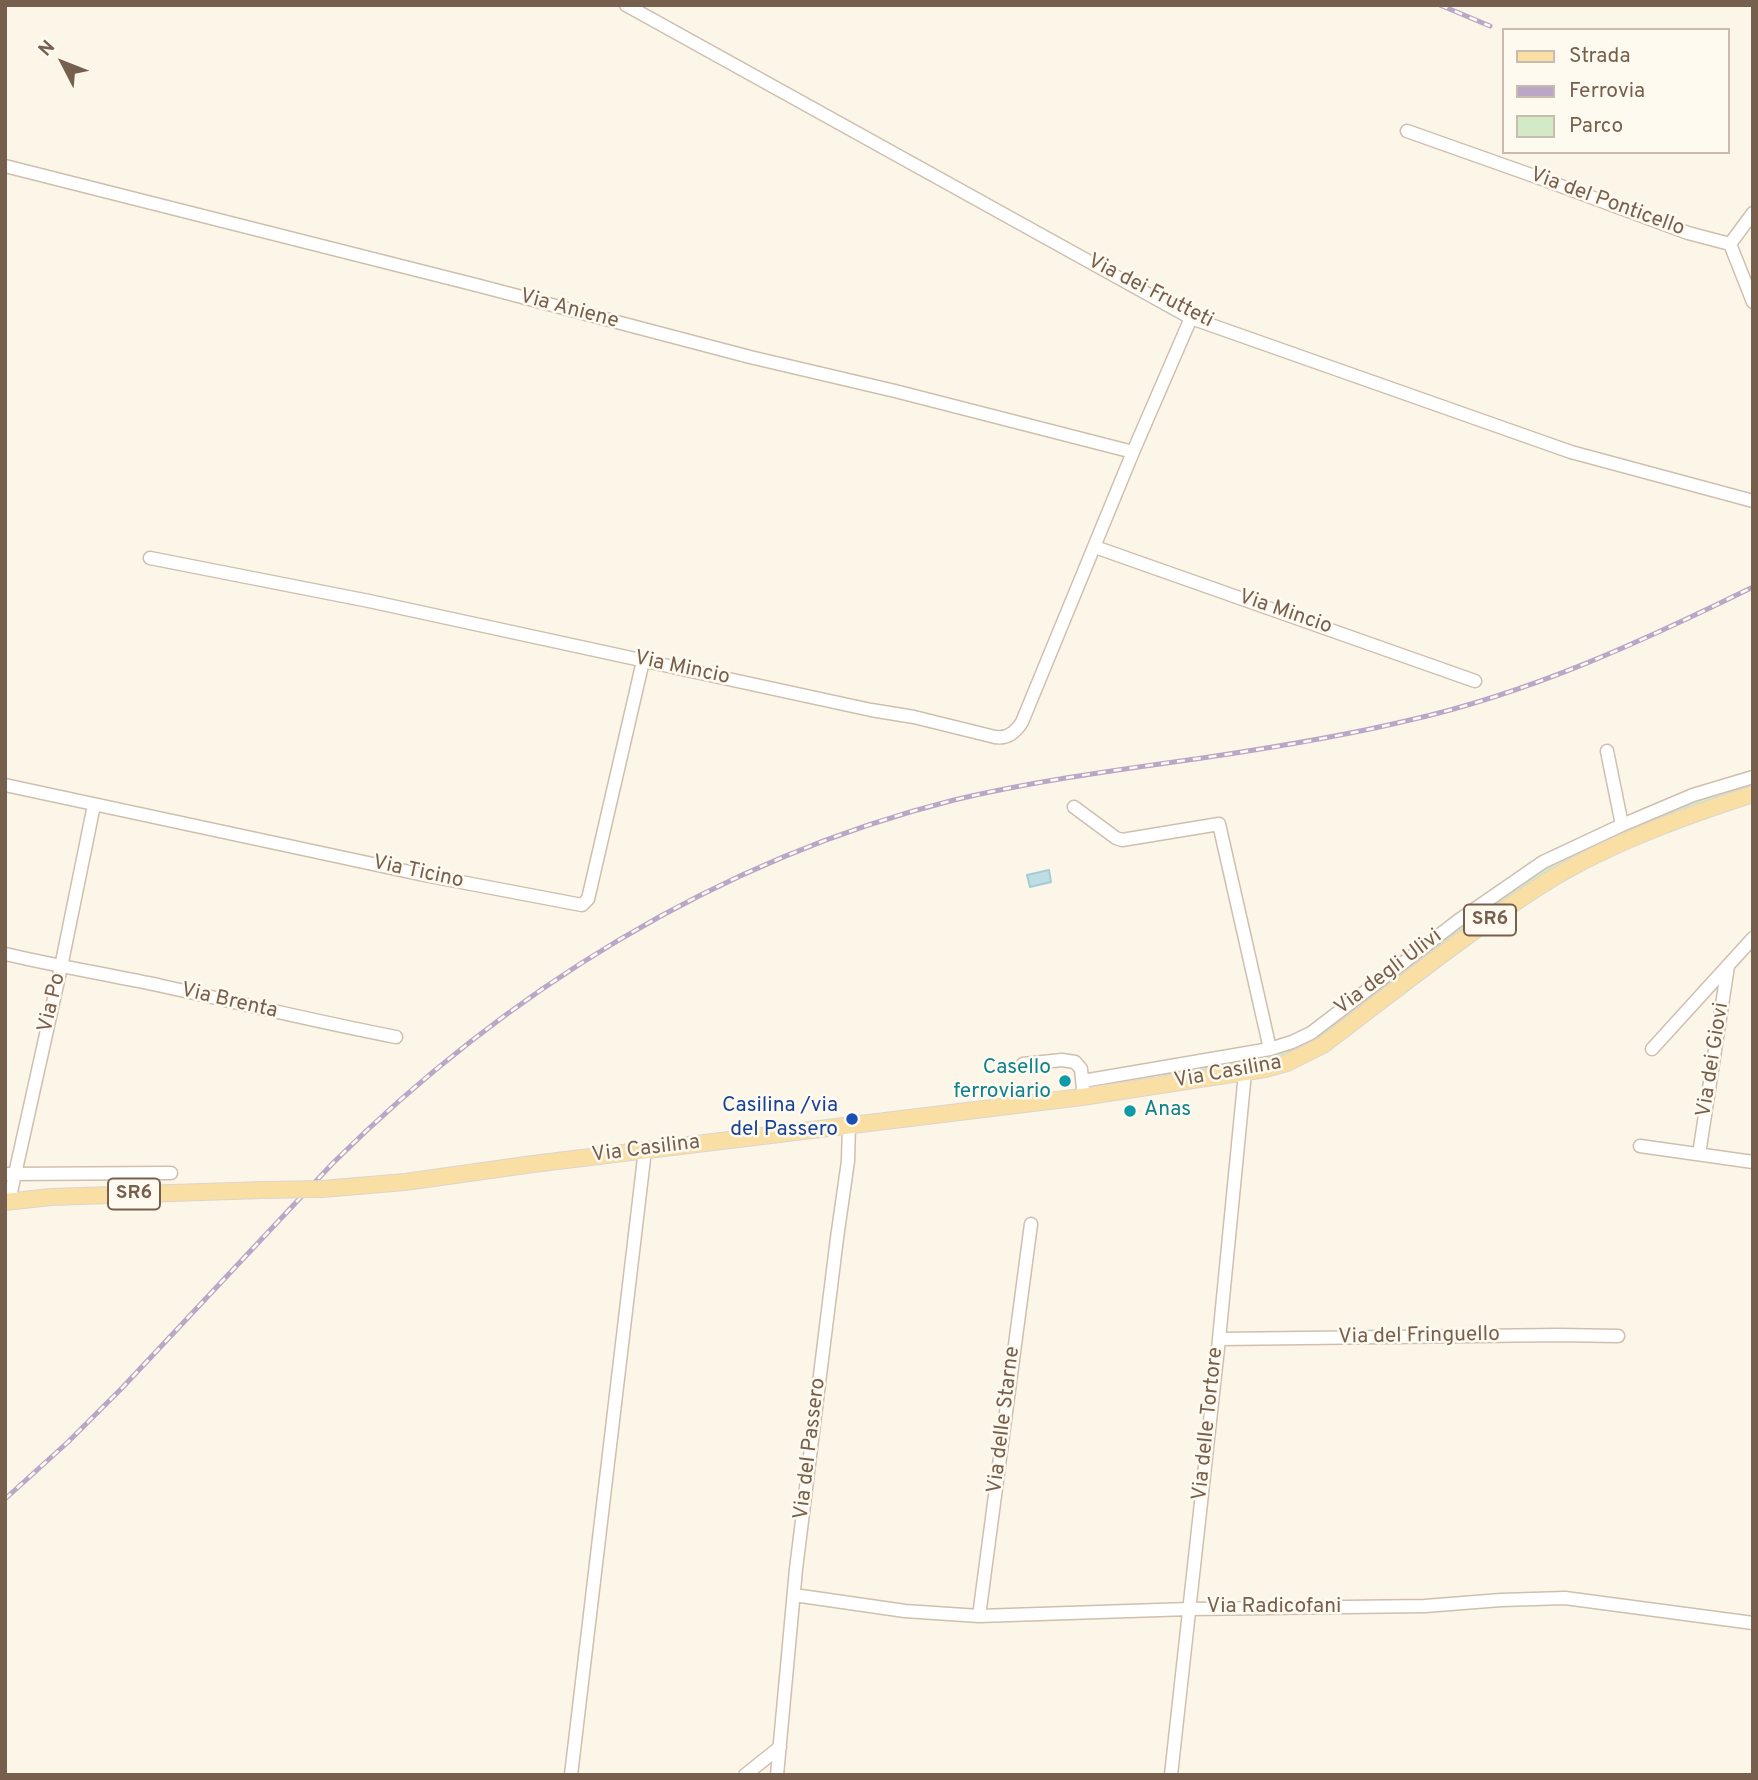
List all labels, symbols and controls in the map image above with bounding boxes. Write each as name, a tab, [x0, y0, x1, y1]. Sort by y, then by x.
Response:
north arrow	[28, 28, 98, 98]
legend	[1502, 28, 1730, 154]
text: N	[34, 36, 61, 62]
text: Strada	[1569, 43, 1630, 70]
text: Ferrovia	[1569, 78, 1645, 105]
text: Parco	[1569, 113, 1623, 140]
street label: Via del Ponticello	[1526, 163, 1688, 243]
street label: Via dei Frutteti	[1083, 250, 1217, 334]
street label: Via Aniene	[517, 285, 621, 335]
street label: Via Mincio	[1235, 585, 1335, 641]
street label: Via Mincio	[632, 647, 732, 691]
street label: Via Ticino	[370, 851, 466, 895]
road number: SR6	[1464, 904, 1516, 936]
street label: Via degli Ulivi	[1331, 925, 1447, 1021]
street label: Via Po	[34, 971, 72, 1035]
street label: Via Brenta	[178, 979, 280, 1025]
street label: Via dei Giovi	[1692, 1001, 1736, 1119]
street label: Via Casilina	[1172, 1051, 1284, 1095]
place label: Casello ferroviario	[953, 1056, 1051, 1106]
marker: Casello ferroviario	[1057, 1073, 1073, 1089]
place label: Casilina /via del Passero	[722, 1094, 838, 1144]
place label: Anas	[1144, 1098, 1191, 1124]
marker: Anas	[1122, 1103, 1138, 1119]
marker: Casilina /via del Passero	[844, 1111, 860, 1127]
street label: Via Casilina	[591, 1131, 701, 1169]
road number: SR6	[108, 1178, 160, 1210]
street label: Via del Fringuello	[1338, 1323, 1500, 1351]
street label: Via delle Starne	[983, 1345, 1027, 1495]
street label: Via delle Tortore	[1188, 1346, 1230, 1502]
street label: Via del Passero	[790, 1377, 832, 1521]
street label: Via Radicofani	[1207, 1595, 1341, 1621]

